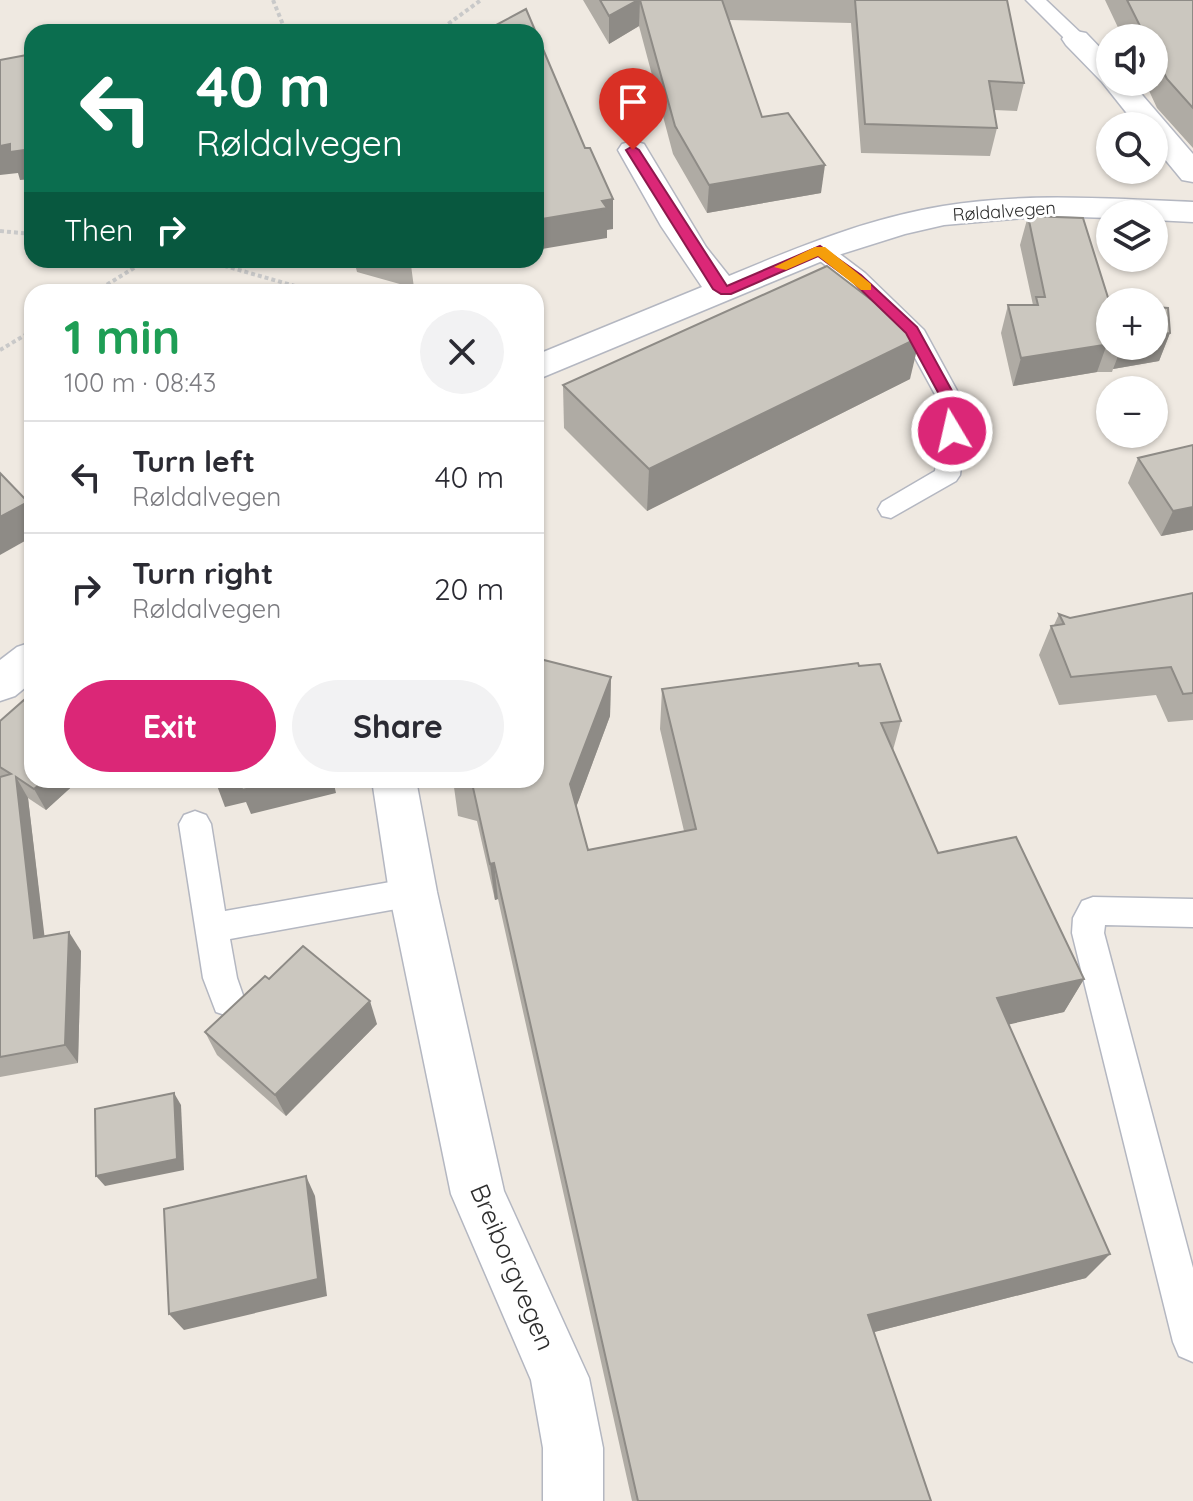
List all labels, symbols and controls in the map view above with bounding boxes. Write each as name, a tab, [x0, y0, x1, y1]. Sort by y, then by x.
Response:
map controls	[1096, 24, 1168, 448]
button: sound	[1096, 24, 1168, 96]
text: 40 m	[196, 51, 331, 121]
icon: left	[64, 56, 168, 160]
pin	[599, 68, 667, 150]
icon: arrive	[611, 80, 655, 124]
button: search	[1096, 112, 1168, 184]
text: Røldalvegen	[196, 120, 403, 165]
street label: Røldalvegen	[952, 196, 1056, 226]
button: layers	[1096, 200, 1168, 272]
icon: right	[149, 208, 193, 252]
text: Then	[64, 211, 133, 249]
button: +	[1096, 288, 1168, 360]
text: 1 min	[64, 306, 180, 366]
button: close	[420, 310, 504, 394]
text: 100 m · 08:43	[64, 366, 216, 399]
button: −	[1096, 376, 1168, 448]
position arrow	[910, 389, 994, 473]
text: Turn left	[132, 442, 255, 480]
icon: left	[64, 455, 108, 499]
text: 40 m	[435, 458, 504, 496]
text: Røldalvegen	[132, 480, 281, 513]
text: Turn right	[132, 554, 273, 592]
icon: right	[64, 567, 108, 611]
text: 20 m	[434, 570, 504, 608]
text: Røldalvegen	[132, 592, 281, 625]
button: Exit	[64, 680, 276, 772]
button: Share	[292, 680, 504, 772]
street label: Breiborgvegen	[463, 1179, 563, 1355]

